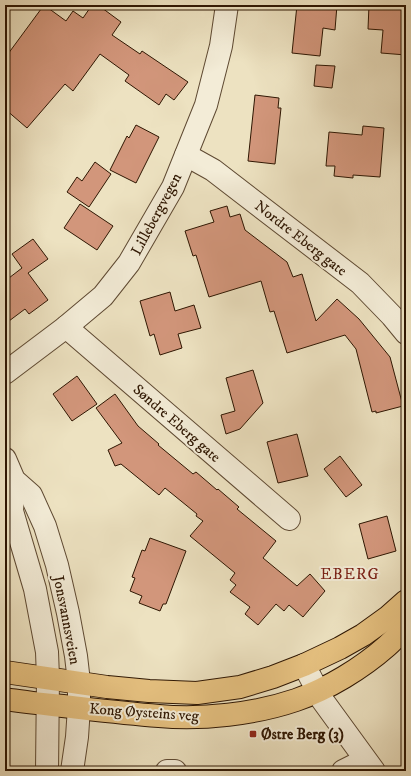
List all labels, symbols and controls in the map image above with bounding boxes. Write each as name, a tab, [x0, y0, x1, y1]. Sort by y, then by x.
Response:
street label: Lillebergvegen	[127, 170, 186, 259]
street label: Nordre Eberg gate	[251, 196, 351, 280]
street label: Søndre Eberg gate	[129, 380, 224, 467]
district label: EBERG	[320, 564, 380, 584]
street label: Jonsvannsveien	[48, 572, 84, 666]
street label: Kong Øysteins veg	[89, 699, 200, 726]
place label: Østre Berg (3)	[261, 725, 344, 744]
marker: Østre Berg (3)	[248, 729, 258, 739]

